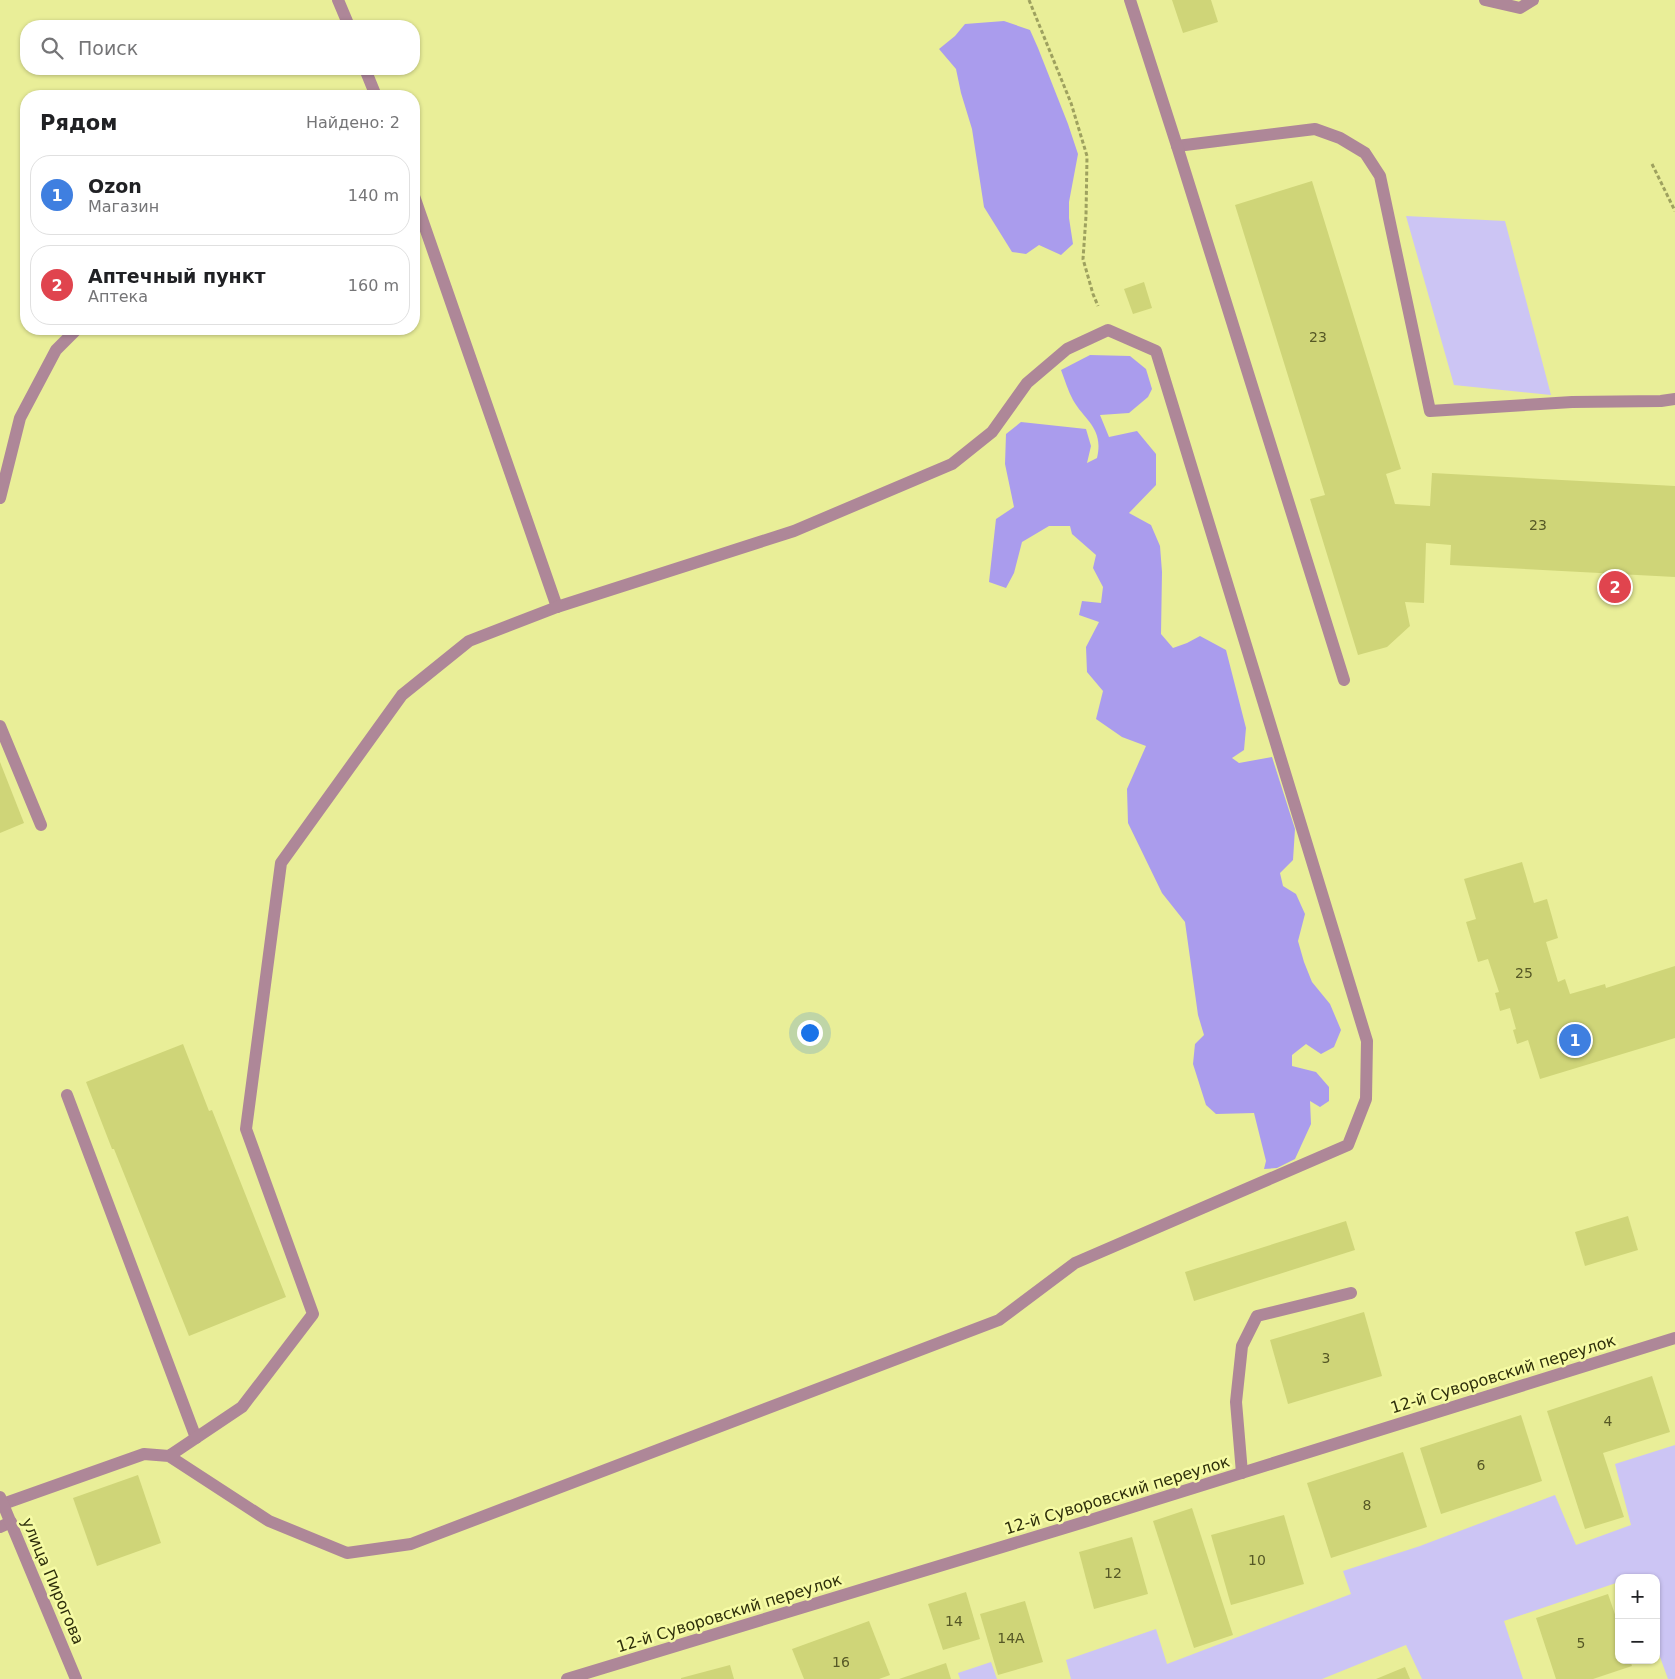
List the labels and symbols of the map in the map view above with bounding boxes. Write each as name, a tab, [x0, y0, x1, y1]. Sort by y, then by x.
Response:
house number: 23	[1309, 329, 1327, 345]
house number: 23	[1529, 517, 1547, 533]
pin: 2	[1599, 568, 1631, 606]
house number: 25	[1515, 965, 1533, 981]
your location	[797, 1020, 823, 1046]
pin: 1	[1559, 1021, 1591, 1059]
street label: 12-й Суворовский переулок	[1388, 1331, 1618, 1417]
house number: 3	[1322, 1350, 1330, 1366]
house number: 4	[1604, 1413, 1613, 1429]
street label: 12-й Суворовский переулок	[1002, 1452, 1232, 1538]
house number: 6	[1477, 1457, 1486, 1473]
house number: 8	[1363, 1497, 1371, 1513]
street label: улица Пирогова	[18, 1515, 88, 1647]
house number: 10	[1248, 1552, 1266, 1568]
house number: 12	[1104, 1565, 1122, 1581]
street label: 12-й Суворовский переулок	[614, 1570, 844, 1656]
house number: 14	[945, 1613, 963, 1629]
house number: 14А	[997, 1630, 1025, 1646]
house number: 5	[1577, 1635, 1585, 1651]
house number: 16	[832, 1654, 850, 1670]

